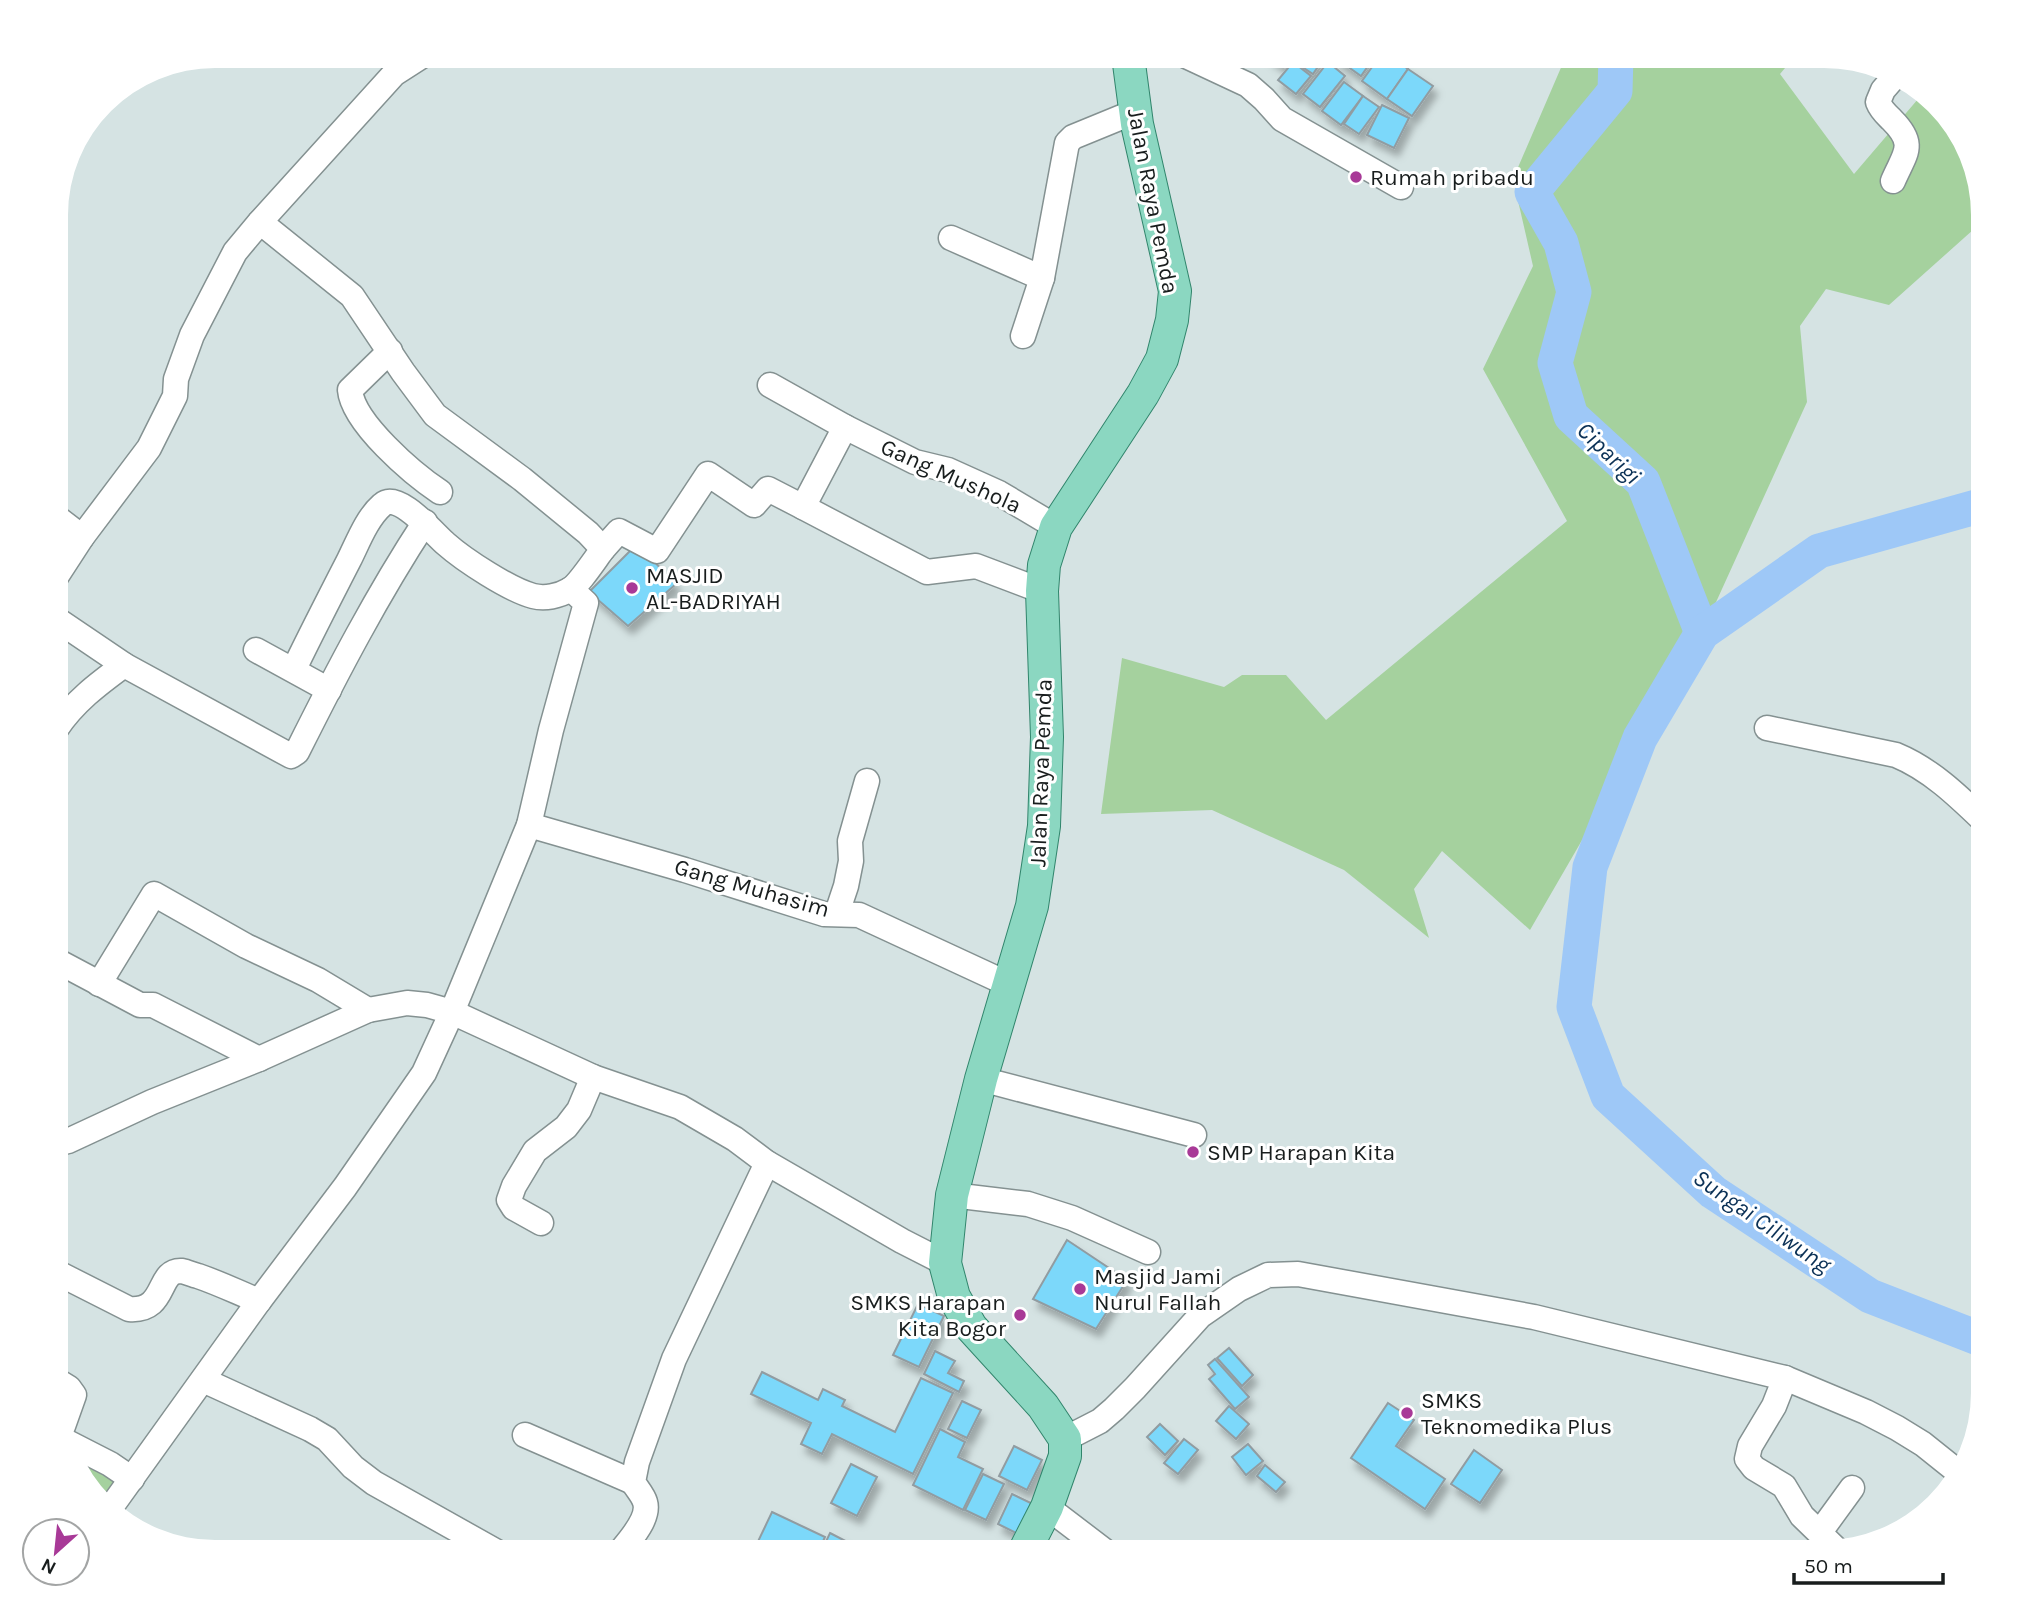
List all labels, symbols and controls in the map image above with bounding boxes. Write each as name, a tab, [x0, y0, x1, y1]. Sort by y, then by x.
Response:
street label: Jalan Raya Pemda	[1122, 106, 1184, 296]
place label: Rumah pribadu	[1370, 164, 1534, 191]
marker: Rumah pribadu	[1348, 169, 1364, 185]
water label: Ciparigi	[1571, 416, 1647, 490]
street label: Gang Mushola	[877, 433, 1025, 519]
place label: MASJID AL-BADRIYAH	[646, 562, 781, 615]
marker: MASJID AL-BADRIYAH	[624, 580, 640, 596]
street label: Jalan Raya Pemda	[1024, 678, 1058, 868]
street label: Gang Muhasim	[671, 853, 833, 923]
place label: SMP Harapan Kita	[1207, 1139, 1395, 1166]
marker: SMP Harapan Kita	[1185, 1144, 1201, 1160]
water label: Sungai Ciliwung	[1688, 1163, 1837, 1279]
place label: Masjid Jami Nurul Fallah	[1094, 1263, 1222, 1316]
marker: Masjid Jami Nurul Fallah	[1072, 1281, 1088, 1297]
place label: SMKS Harapan Kita Bogor	[850, 1289, 1007, 1342]
marker: SMKS Harapan Kita Bogor	[1012, 1307, 1028, 1323]
place label: SMKS Teknomedika Plus	[1421, 1387, 1612, 1440]
marker: SMKS Teknomedika Plus	[1399, 1405, 1415, 1421]
north arrow	[21, 1517, 91, 1587]
scale bar	[1794, 1542, 1943, 1586]
text: N	[38, 1553, 60, 1579]
text: 50 m	[1804, 1554, 1853, 1578]

